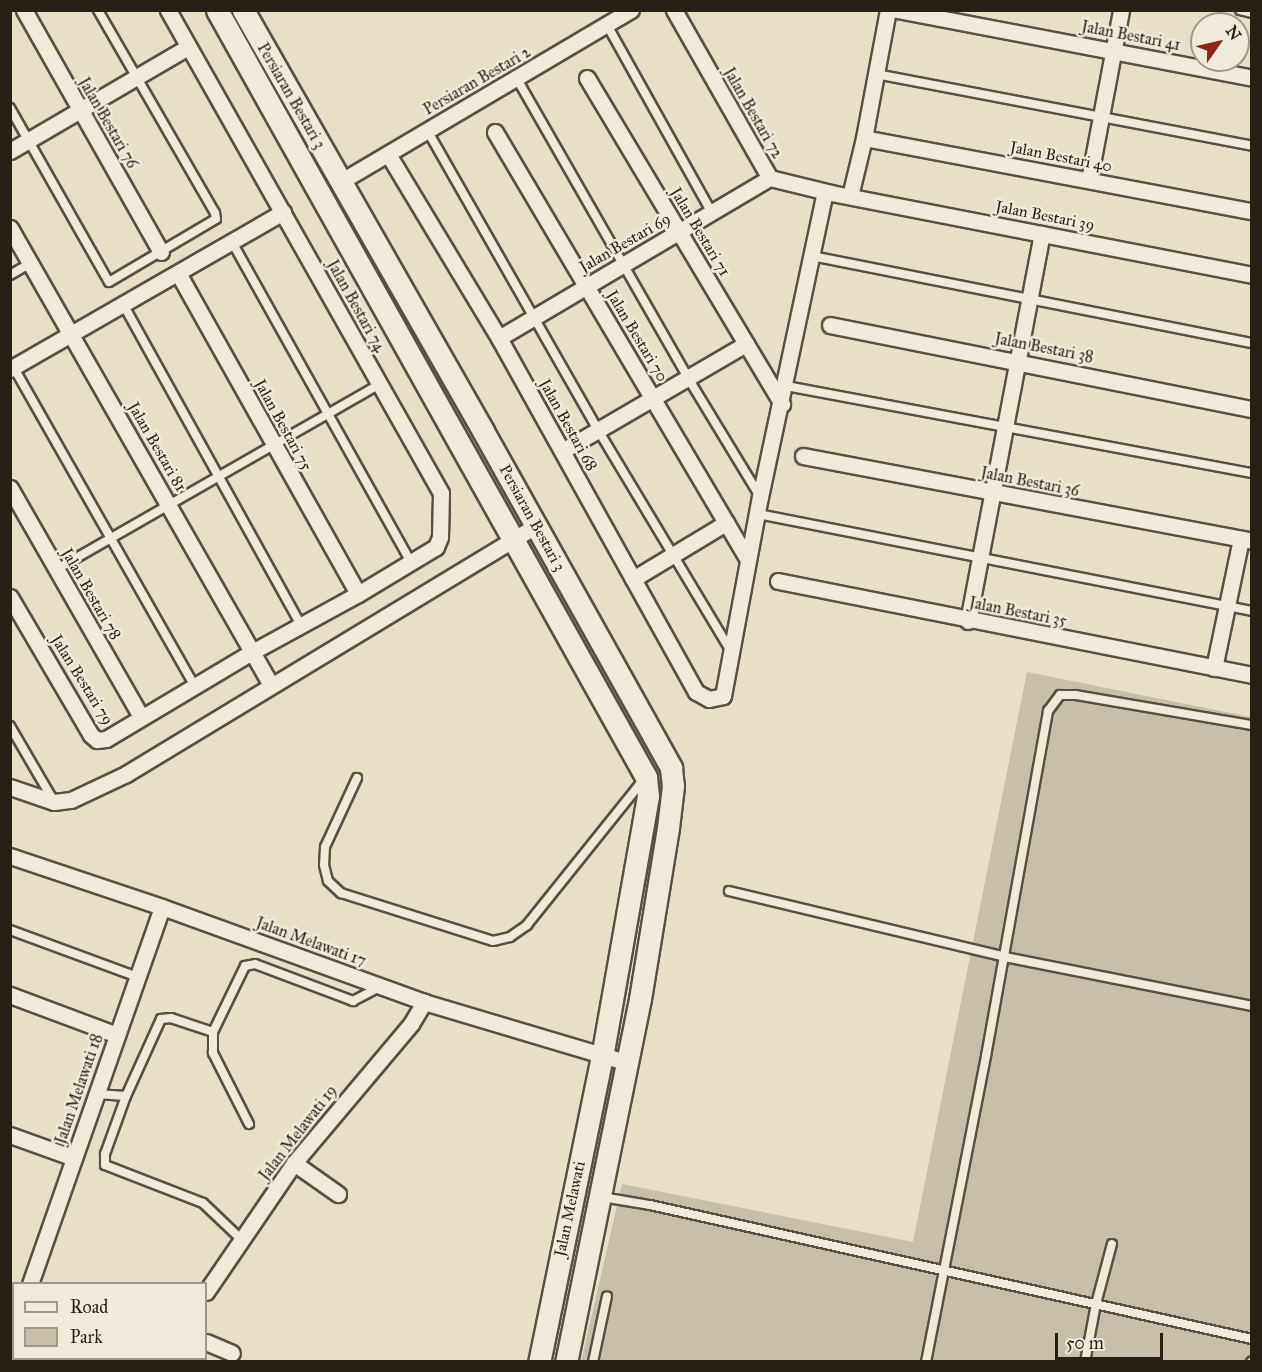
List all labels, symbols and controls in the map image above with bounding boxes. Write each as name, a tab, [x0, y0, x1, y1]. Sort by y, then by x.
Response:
north arrow	[1190, 12, 1250, 72]
street label: Jalan Bestari 41	[1080, 17, 1182, 55]
text: N	[1222, 22, 1245, 44]
street label: Persiaran Bestari 3	[253, 40, 329, 152]
street label: Persiaran Bestari 2	[420, 43, 534, 119]
street label: Jalan Bestari 72	[719, 64, 787, 162]
street label: Jalan Bestari 76	[74, 74, 142, 172]
street label: Jalan Bestari 40	[1008, 138, 1114, 176]
street label: Jalan Bestari 71	[666, 184, 734, 280]
street label: Jalan Bestari 39	[994, 197, 1096, 235]
street label: Jalan Bestari 69	[576, 209, 674, 277]
street label: Jalan Bestari 74	[323, 257, 389, 355]
street label: Jalan Bestari 70	[602, 287, 672, 385]
street label: Jalan Bestari 38	[993, 329, 1095, 367]
street label: Jalan Bestari 75	[250, 376, 316, 474]
street label: Jalan Bestari 68	[535, 376, 601, 474]
street label: Jalan Bestari 81	[124, 399, 190, 495]
street label: Persiaran Bestari 3	[495, 461, 569, 575]
street label: Jalan Bestari 36	[979, 463, 1081, 501]
street label: Jalan Bestari 78	[57, 545, 125, 643]
street label: Jalan Bestari 35	[967, 593, 1069, 631]
street label: Jalan Bestari 79	[47, 631, 117, 729]
street label: Jalan Melawati 17	[253, 913, 369, 971]
street label: Jalan Melawati 18	[51, 1031, 107, 1147]
street label: Jalan Melawati 19	[255, 1082, 341, 1184]
street label: Jalan Melawati	[550, 1159, 590, 1259]
legend	[12, 1282, 207, 1360]
text: Road	[70, 1296, 108, 1318]
scale bar	[1058, 1321, 1166, 1359]
text: Park	[70, 1326, 103, 1348]
text: 50 m	[1066, 1332, 1104, 1354]

